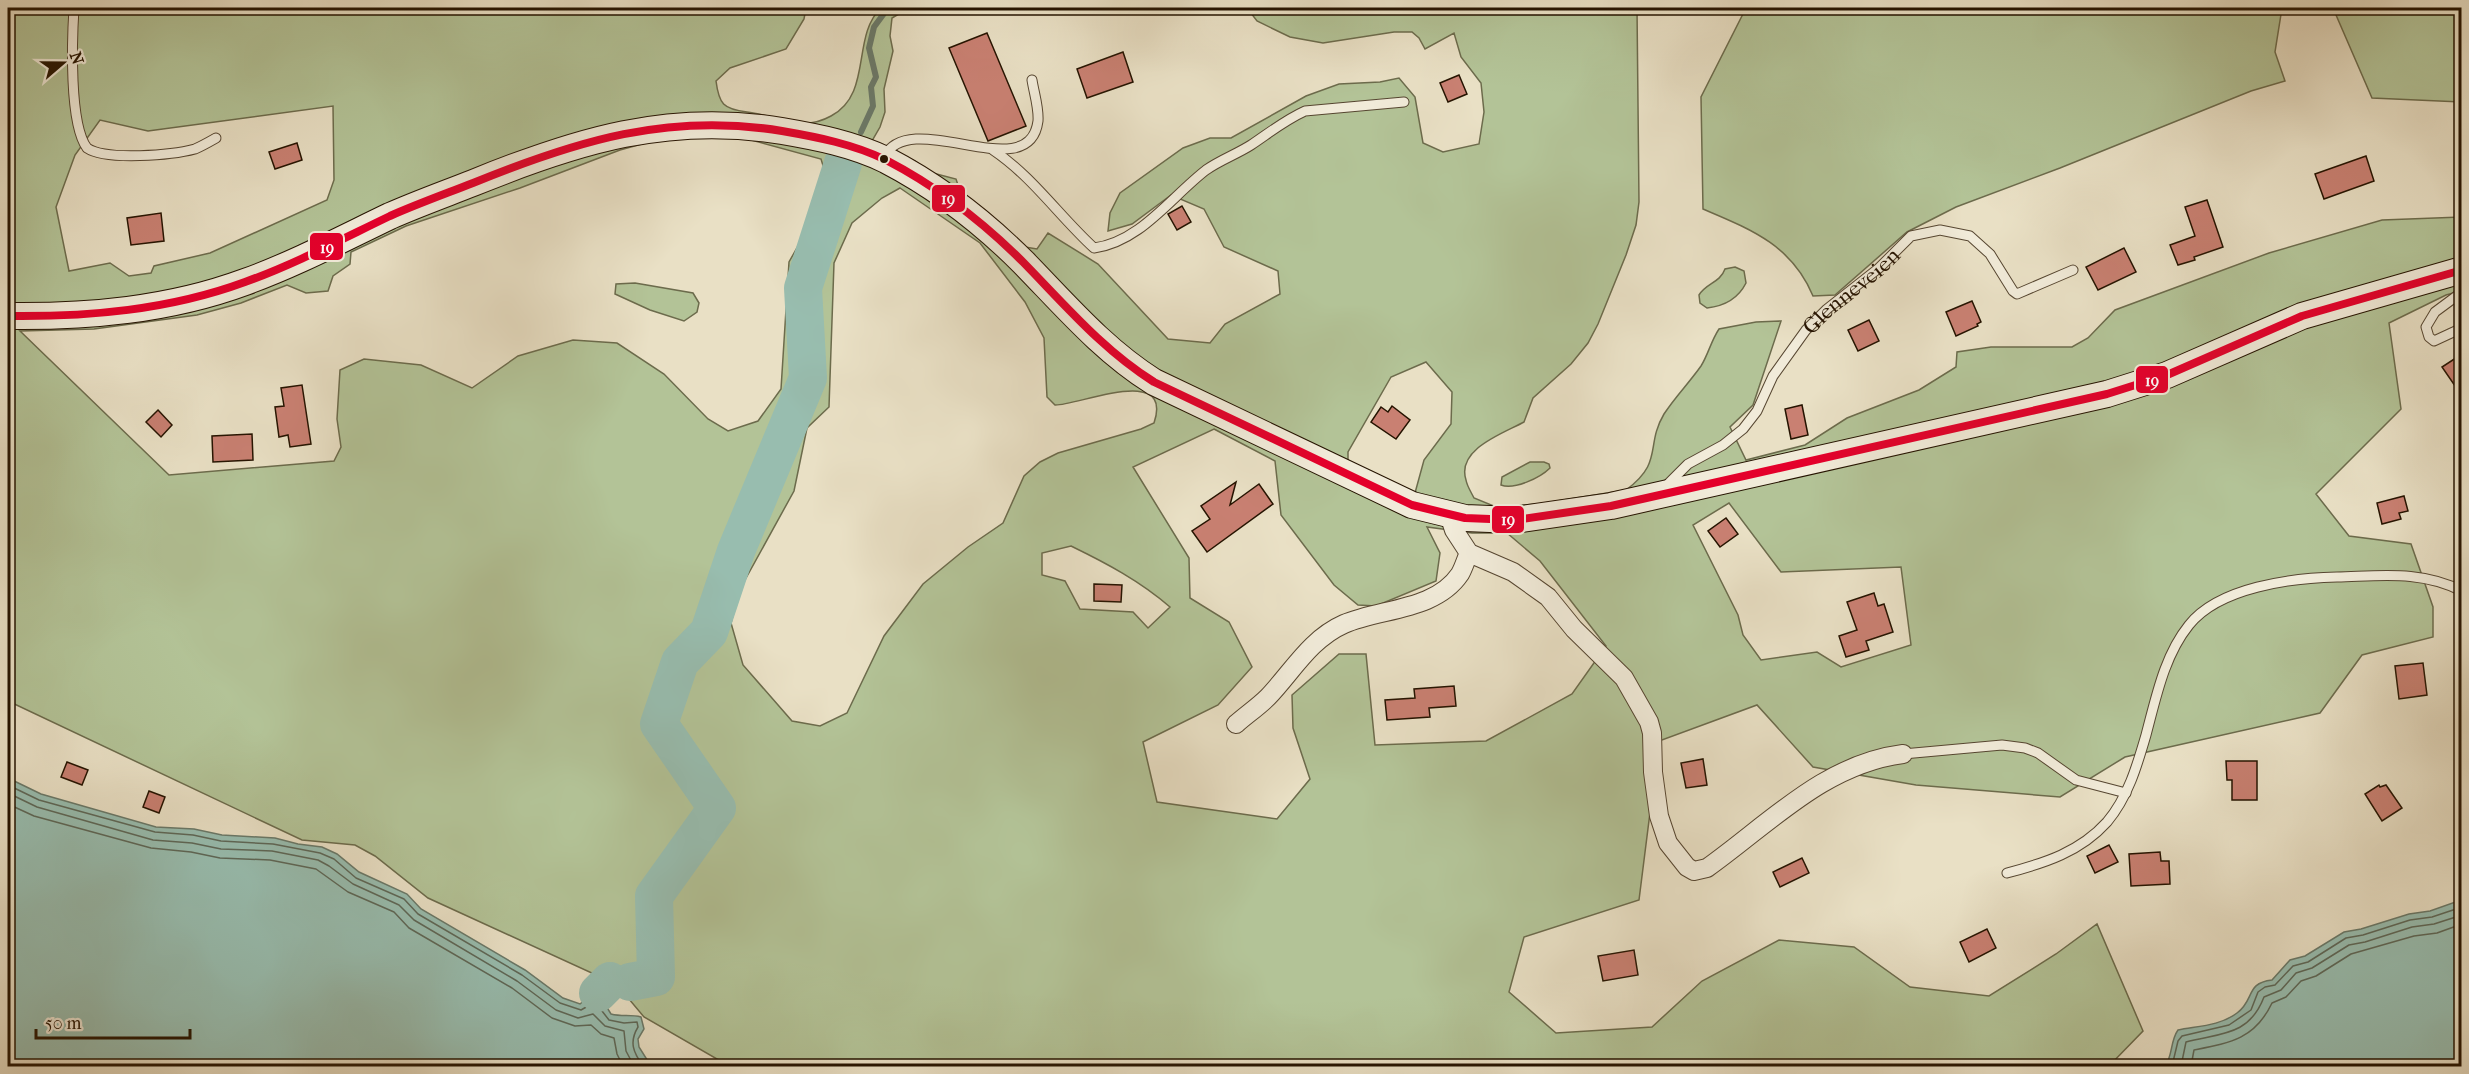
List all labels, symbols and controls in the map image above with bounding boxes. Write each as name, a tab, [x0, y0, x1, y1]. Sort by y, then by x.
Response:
north arrow	[33, 33, 93, 93]
text: N	[66, 49, 88, 68]
unlabelled marker	[878, 153, 890, 165]
line badge: 19	[931, 184, 966, 213]
text: 19	[941, 189, 955, 209]
line badge: 19	[309, 232, 344, 261]
text: 19	[320, 238, 334, 258]
street label: Glenneveien	[1797, 243, 1906, 340]
line badge: 19	[2135, 365, 2169, 394]
text: 19	[2145, 371, 2159, 391]
line badge: 19	[1491, 505, 1525, 534]
text: 19	[1501, 510, 1515, 530]
scale bar	[36, 1002, 190, 1040]
text: 50 m	[45, 1013, 82, 1034]

